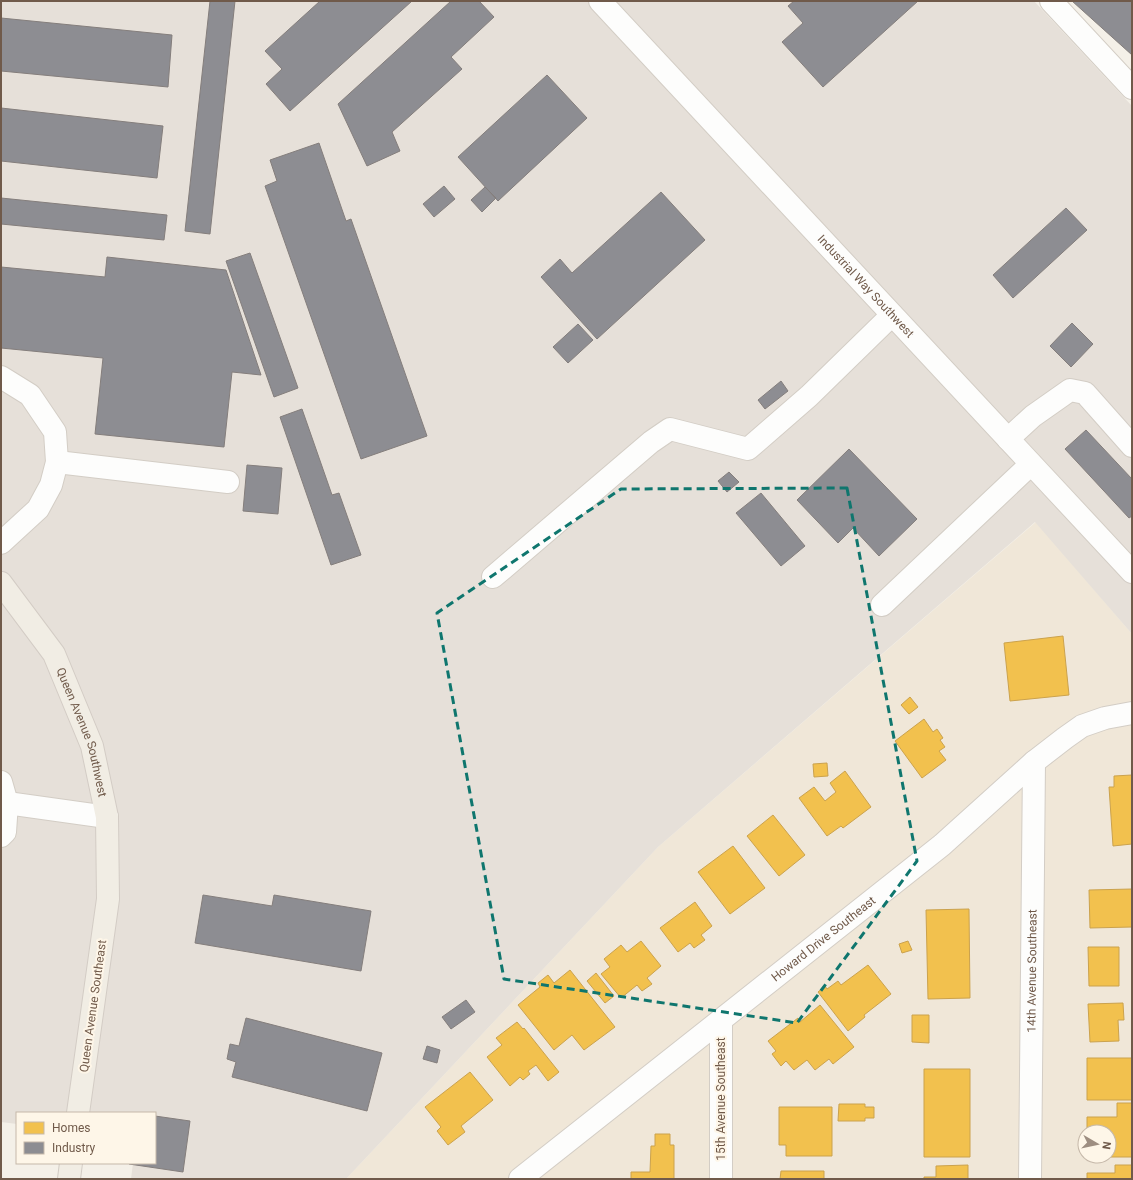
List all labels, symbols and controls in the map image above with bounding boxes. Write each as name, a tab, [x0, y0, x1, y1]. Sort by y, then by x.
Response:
street label: Industrial Way Southwest	[815, 232, 917, 341]
street label: Queen Avenue Southwest	[53, 665, 110, 798]
street label: Howard Drive Southeast	[769, 893, 878, 984]
street label: 14th Avenue Southeast	[1024, 909, 1040, 1033]
street label: Queen Avenue Southeast	[77, 939, 109, 1073]
street label: 15th Avenue Southeast	[714, 1037, 728, 1161]
legend	[16, 1112, 156, 1164]
text: Homes	[52, 1121, 90, 1135]
north arrow	[1077, 1124, 1117, 1164]
text: Industry	[52, 1141, 96, 1155]
text: N	[1099, 1141, 1113, 1151]

